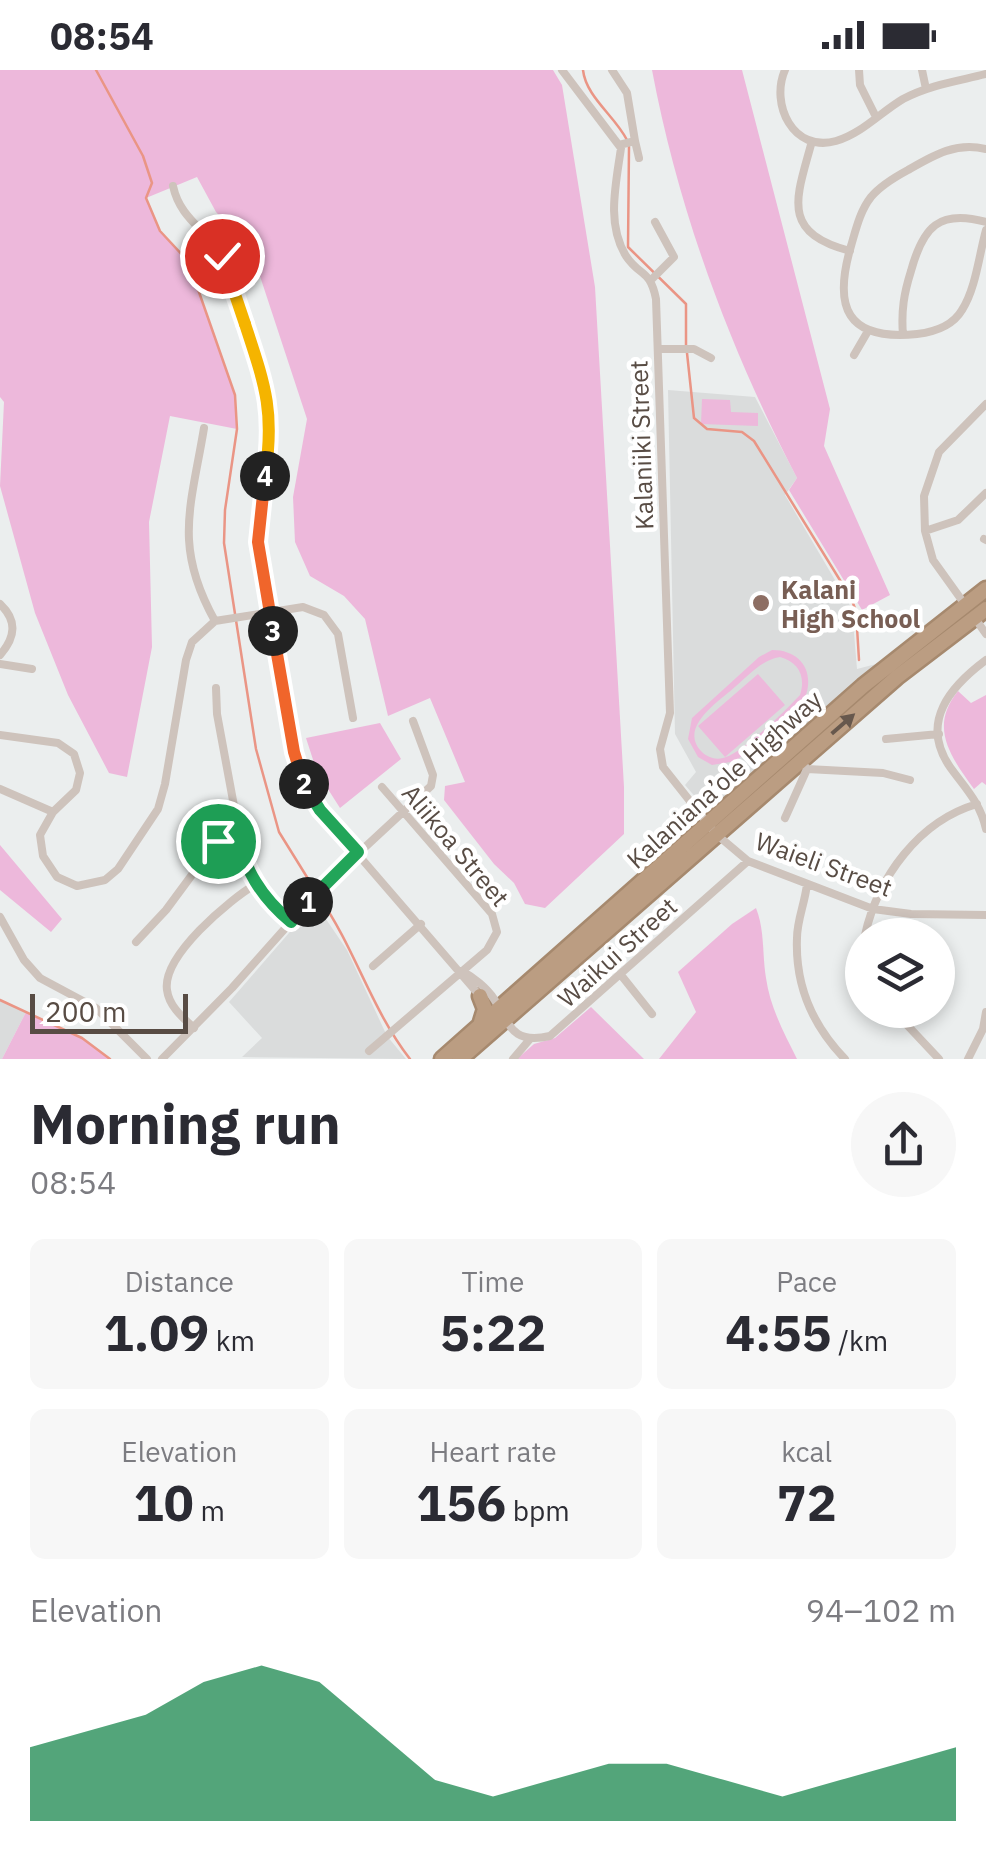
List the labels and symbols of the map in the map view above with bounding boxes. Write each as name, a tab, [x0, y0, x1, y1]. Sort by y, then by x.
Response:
pin	[180, 214, 265, 299]
street label: Kalaniiki Street	[622, 360, 660, 530]
pin: 4	[240, 451, 290, 501]
place label: Kalani High School	[781, 573, 920, 635]
marker: Kalani High School	[750, 592, 772, 614]
pin: 3	[248, 606, 298, 656]
street label: Kalaniana’ole Highway	[619, 682, 829, 875]
one-way arrow	[830, 713, 855, 735]
pin: 2	[279, 759, 329, 809]
street label: Aliikoa Street	[395, 777, 517, 913]
pin	[176, 799, 261, 884]
street label: Waieli Street	[751, 824, 897, 904]
pin: 1	[283, 877, 333, 927]
street label: Waikui Street	[550, 890, 684, 1014]
scale bar	[30, 989, 188, 1034]

